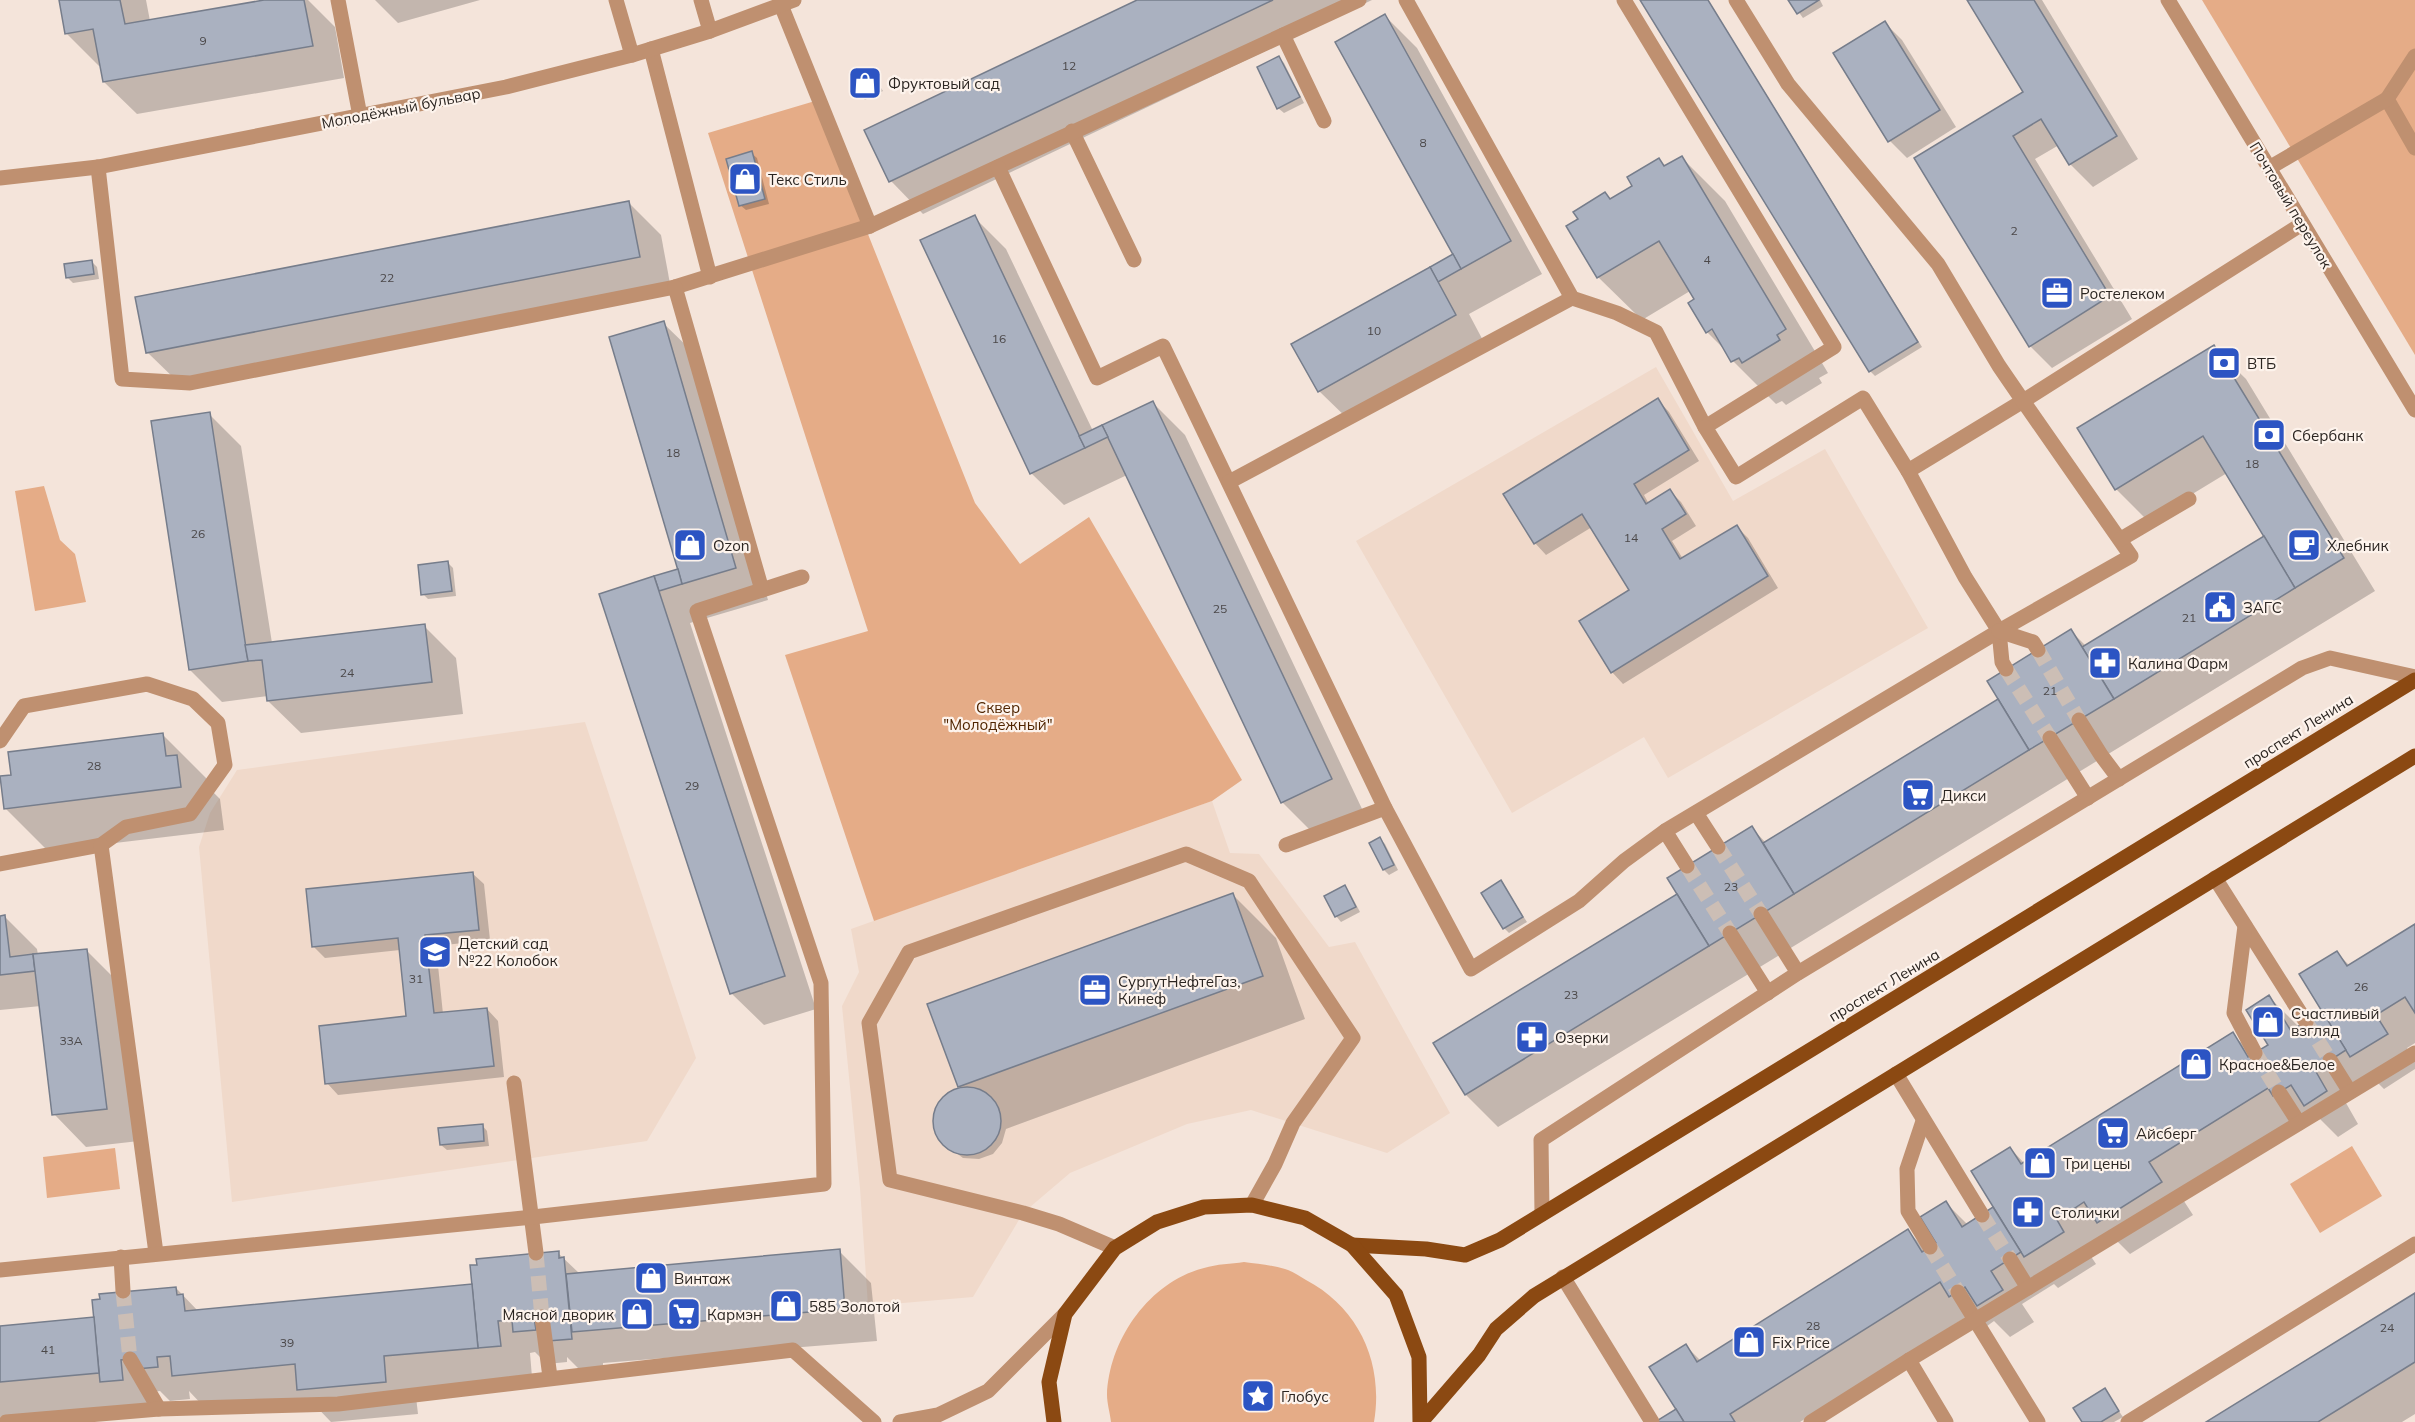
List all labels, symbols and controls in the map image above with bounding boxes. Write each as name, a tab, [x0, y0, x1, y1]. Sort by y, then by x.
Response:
house number: 9	[199, 33, 207, 48]
house number: 12	[1062, 58, 1076, 73]
shop icon: Фруктовый сад	[847, 65, 883, 101]
place label: Фруктовый сад	[888, 74, 1000, 93]
street label: Молодёжный бульвар	[320, 83, 482, 133]
house number: 8	[1419, 135, 1427, 150]
street label: Почтовый переулок	[2246, 138, 2337, 273]
shop icon: Текс Стиль	[727, 161, 763, 197]
place label: Текс Стиль	[768, 170, 847, 189]
house number: 2	[2010, 223, 2018, 238]
house number: 4	[1703, 252, 1711, 267]
house number: 22	[380, 270, 394, 285]
office icon: Ростелеком	[2039, 275, 2075, 311]
place label: Ростелеком	[2080, 284, 2165, 303]
house number: 10	[1367, 323, 1381, 338]
house number: 16	[992, 331, 1006, 346]
bank icon: ВТБ	[2206, 345, 2242, 381]
place label: ВТБ	[2247, 354, 2276, 373]
bank icon: Сбербанк	[2251, 417, 2287, 453]
place label: Сбербанк	[2292, 426, 2364, 445]
house number: 18	[666, 445, 680, 460]
house number: 18	[2245, 456, 2259, 471]
house number: 26	[191, 526, 205, 541]
shop icon: Ozon	[672, 527, 708, 563]
cafe icon: Хлебник	[2286, 527, 2322, 563]
house number: 14	[1624, 530, 1638, 545]
place label: Ozon	[713, 536, 750, 555]
place label: Хлебник	[2327, 536, 2390, 555]
public building icon: ЗАГС	[2202, 589, 2238, 625]
place label: ЗАГС	[2243, 598, 2282, 617]
house number: 25	[1213, 601, 1227, 616]
house number: 21	[2182, 610, 2196, 625]
pharmacy icon: Калина Фарм	[2087, 645, 2123, 681]
place label: Калина Фарм	[2128, 654, 2228, 673]
house number: 24	[340, 665, 354, 680]
house number: 21	[2043, 683, 2057, 698]
street label: проспект Ленина	[2239, 690, 2357, 772]
park label: Сквер "Молодёжный"	[943, 698, 1053, 734]
house number: 28	[87, 758, 101, 773]
supermarket icon: Дикси	[1900, 777, 1936, 813]
house number: 29	[685, 778, 699, 793]
place label: Дикси	[1941, 786, 1987, 805]
house number: 23	[1724, 879, 1738, 894]
school or university icon: Детский сад №22 Колобок	[417, 934, 453, 970]
place label: Детский сад №22 Колобок	[458, 934, 558, 970]
street label: проспект Ленина	[1825, 944, 1943, 1026]
house number: 31	[409, 971, 423, 986]
office icon: СургутНефтеГаз, Кинеф	[1077, 972, 1113, 1008]
place label: СургутНефтеГаз, Кинеф	[1118, 972, 1241, 1008]
house number: 26	[2354, 979, 2368, 994]
house number: 23	[1564, 987, 1578, 1002]
shop icon: Счастливый взгляд	[2250, 1004, 2286, 1040]
place label: Счастливый взгляд	[2291, 1004, 2379, 1040]
pharmacy icon: Озерки	[1514, 1019, 1550, 1055]
place label: Озерки	[1555, 1028, 1609, 1047]
house number: 33А	[59, 1033, 83, 1048]
shop icon: Красное&Белое	[2178, 1046, 2214, 1082]
place label: Красное&Белое	[2219, 1055, 2335, 1074]
supermarket icon: Айсберг	[2095, 1115, 2131, 1151]
place label: Айсберг	[2136, 1124, 2197, 1143]
shop icon: Три цены	[2022, 1145, 2058, 1181]
place label: Три цены	[2063, 1154, 2131, 1173]
pharmacy icon: Столички	[2010, 1194, 2046, 1230]
place label: Столички	[2051, 1203, 2120, 1222]
shop icon: Винтаж	[633, 1260, 669, 1296]
place label: Винтаж	[674, 1269, 731, 1288]
shop icon: 585 Золотой	[768, 1288, 804, 1324]
shop icon: Мясной дворик	[619, 1296, 655, 1332]
supermarket icon: Кармэн	[666, 1296, 702, 1332]
place label: 585 Золотой	[809, 1297, 900, 1316]
place label: Мясной дворик	[502, 1305, 615, 1324]
place label: Кармэн	[707, 1305, 762, 1324]
house number: 28	[1806, 1318, 1820, 1333]
house number: 24	[2380, 1320, 2394, 1335]
shop icon: Fix Price	[1731, 1324, 1767, 1360]
place label: Fix Price	[1772, 1333, 1830, 1352]
house number: 39	[280, 1335, 294, 1350]
house number: 41	[41, 1342, 55, 1357]
place icon: Глобус	[1240, 1378, 1276, 1414]
place label: Глобус	[1281, 1387, 1329, 1406]

